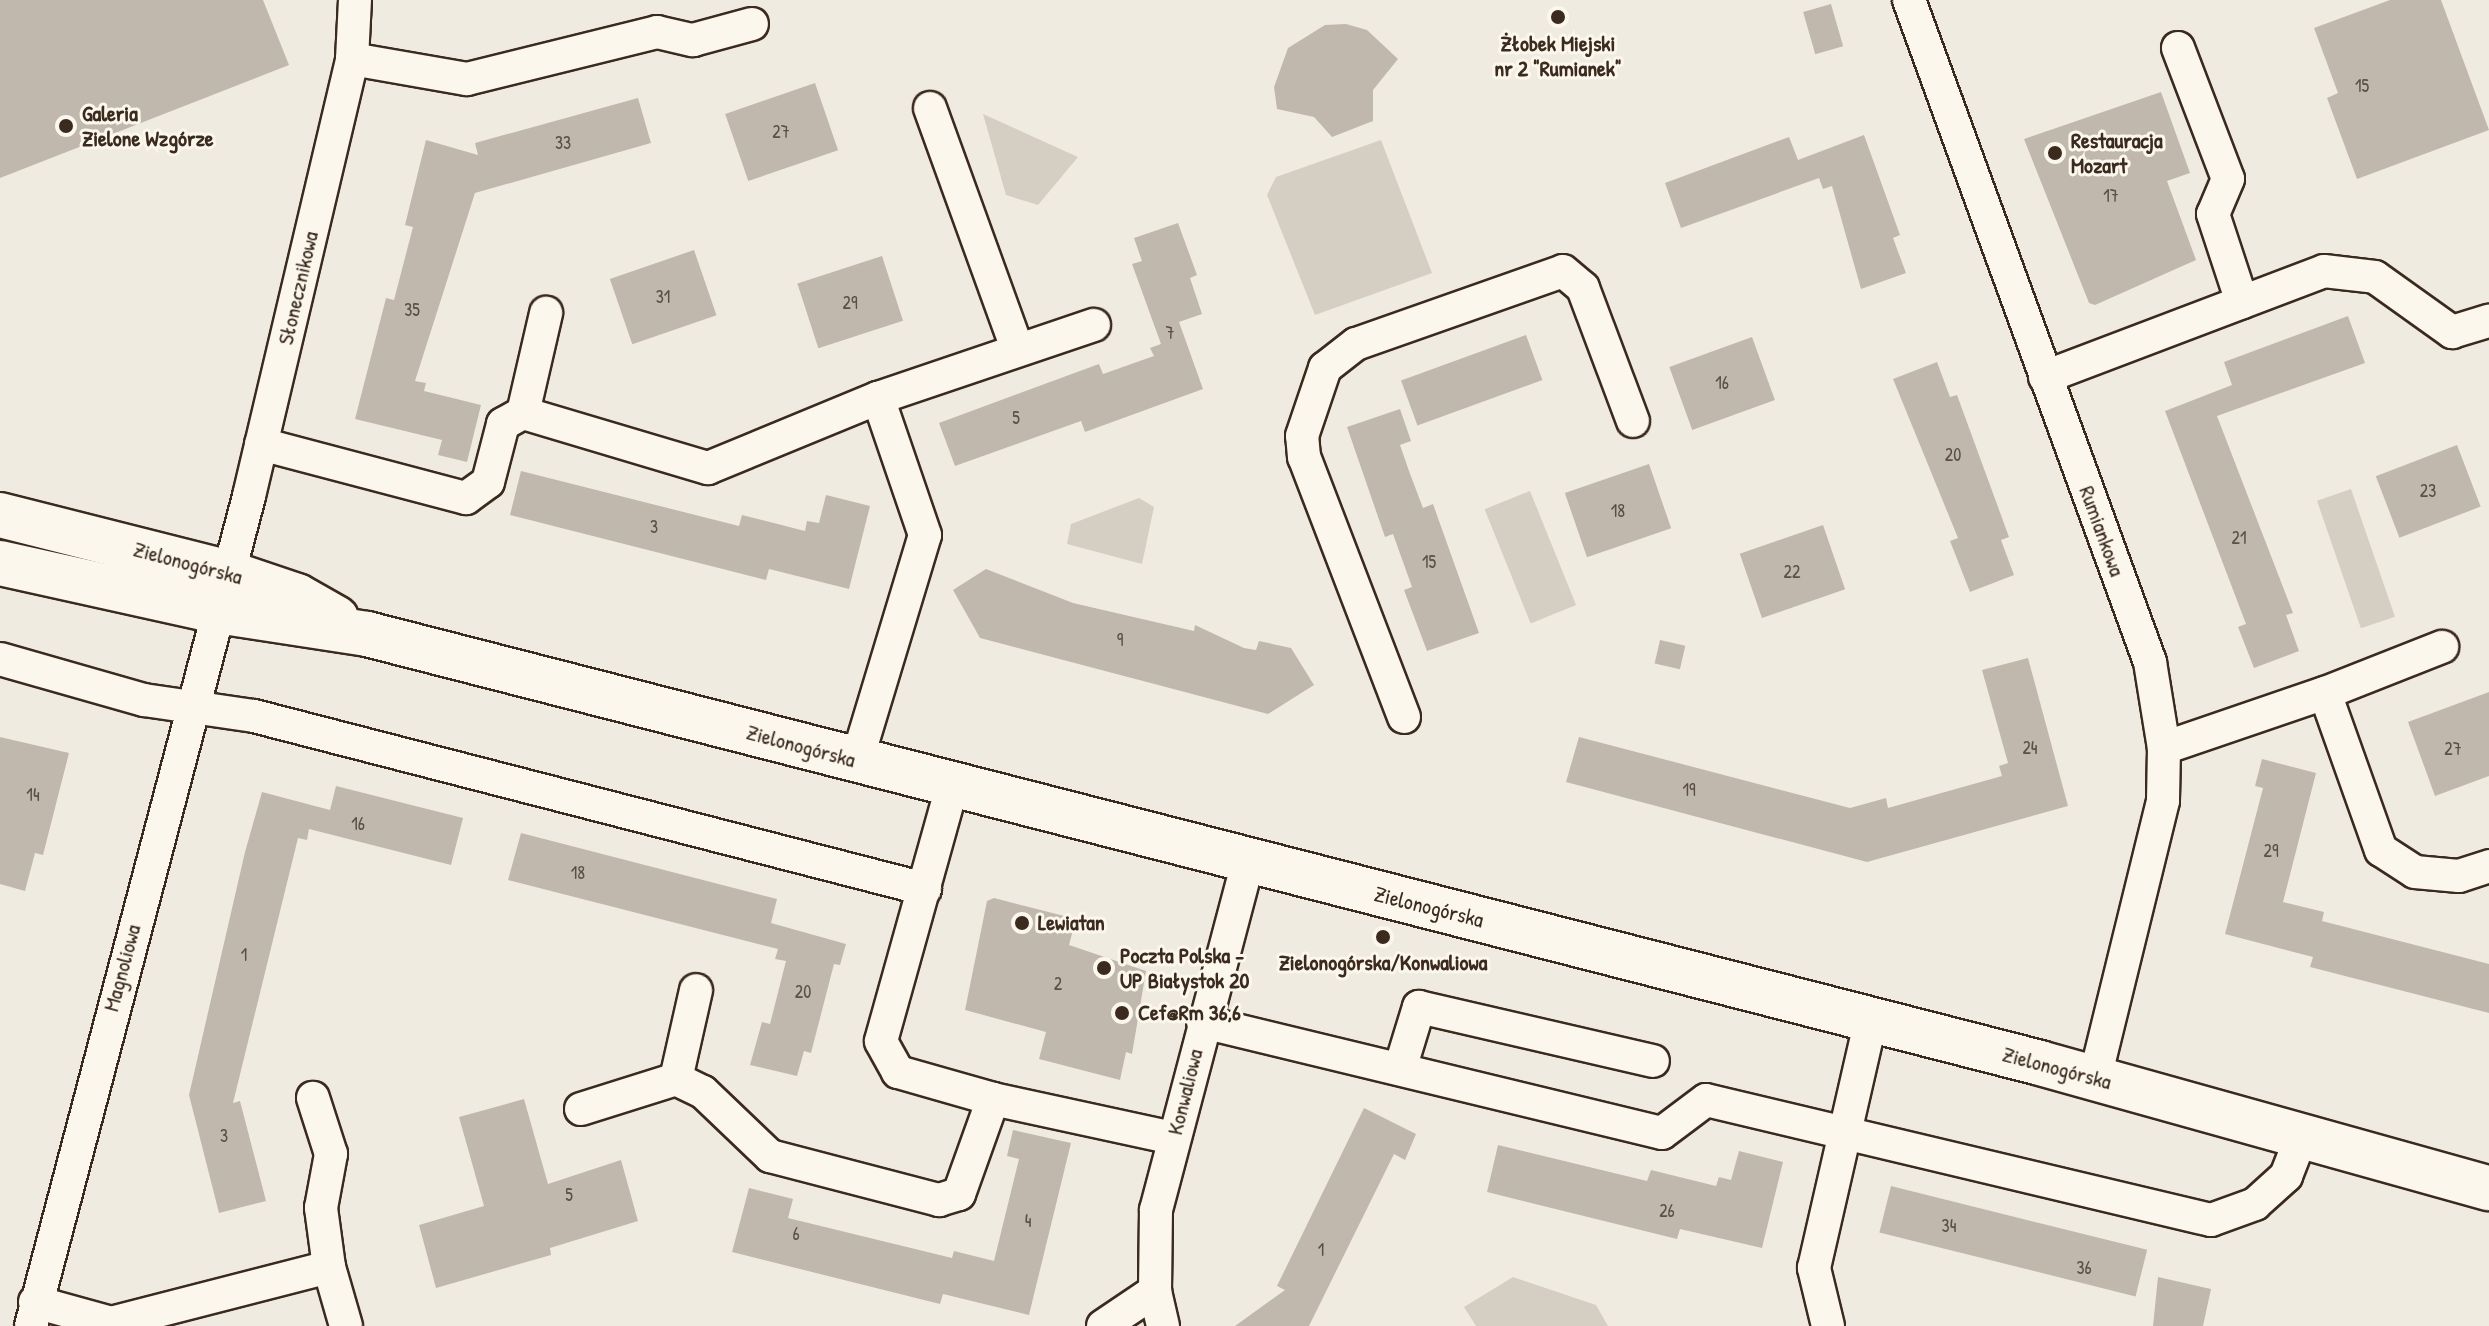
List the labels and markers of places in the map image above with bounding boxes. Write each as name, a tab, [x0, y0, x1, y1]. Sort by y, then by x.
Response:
marker: Żłobek Miejski nr 2 "Rumianek"	[1549, 8, 1567, 26]
place label: Żłobek Miejski nr 2 "Rumianek"	[1494, 30, 1622, 82]
place label: Galeria Zielone Wzgórze	[82, 100, 214, 152]
marker: Galeria Zielone Wzgórze	[57, 117, 75, 135]
place label: Restauracja Mozart	[2071, 127, 2163, 178]
marker: Restauracja Mozart	[2046, 144, 2064, 162]
place label: Lewiatan	[1038, 910, 1105, 936]
marker: Lewiatan	[1013, 914, 1031, 932]
marker: Zielonogórska/Konwaliowa	[1374, 928, 1392, 946]
place label: Poczta Polska - UP Białystok 20	[1120, 942, 1249, 994]
place label: Zielonogórska/Konwaliowa	[1279, 950, 1487, 976]
marker: Poczta Polska - UP Białystok 20	[1095, 959, 1113, 977]
place label: Cef@Rm 36,6	[1138, 1000, 1241, 1026]
marker: Cef@Rm 36,6	[1113, 1004, 1131, 1022]

